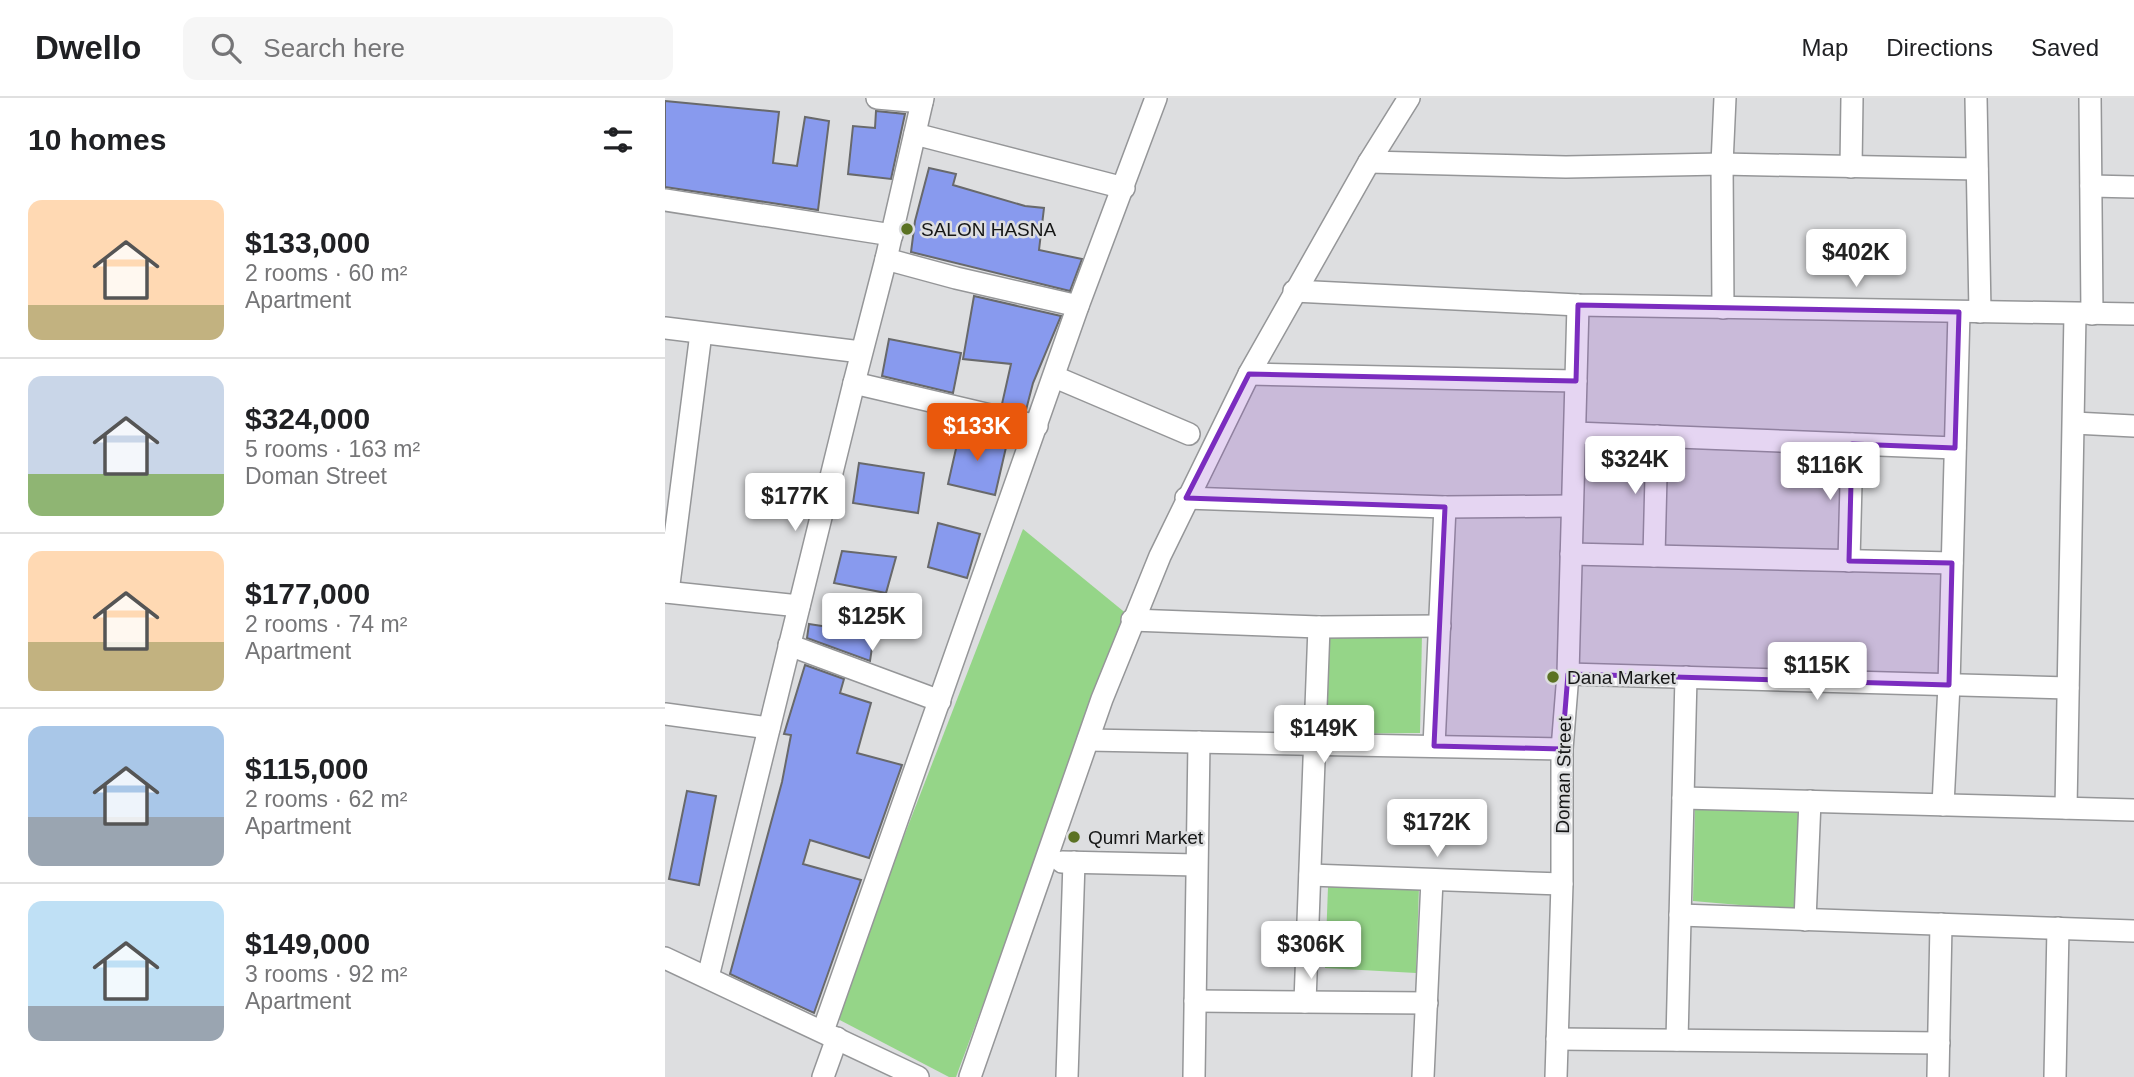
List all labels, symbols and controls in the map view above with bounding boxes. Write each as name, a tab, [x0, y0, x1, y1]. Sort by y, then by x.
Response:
search box	[183, 17, 673, 80]
text: Dwello	[35, 29, 141, 66]
icon: search	[207, 29, 245, 67]
text: Search here	[263, 33, 405, 63]
text: Map	[1802, 34, 1848, 61]
text: Directions	[1886, 34, 1993, 61]
text: Saved	[2031, 34, 2099, 61]
icon: filters	[599, 121, 637, 159]
text: 10 homes	[28, 123, 166, 156]
place label: SALON HASNA	[921, 219, 1056, 240]
marker: SALON HASNA	[899, 221, 915, 237]
text: $133,000	[245, 226, 370, 259]
icon: home	[84, 228, 168, 312]
pin: $402K	[1807, 230, 1905, 289]
text: $402K	[1822, 239, 1890, 265]
text: 2 rooms · 60 m²	[245, 260, 407, 286]
text: Apartment	[245, 287, 351, 313]
text: $324,000	[245, 402, 370, 435]
icon: home	[84, 404, 168, 488]
pin: $133K	[928, 404, 1026, 463]
text: $133K	[943, 413, 1011, 439]
text: 5 rooms · 163 m²	[245, 436, 420, 462]
pin: $324K	[1586, 436, 1684, 496]
pin: $116K	[1781, 442, 1879, 502]
text: $324K	[1601, 446, 1669, 472]
text: $116K	[1797, 452, 1863, 478]
text: Doman Street	[245, 463, 387, 489]
pin: $177K	[746, 474, 844, 533]
text: $177K	[761, 483, 829, 509]
text: $177,000	[245, 577, 370, 610]
icon: home	[84, 579, 168, 663]
pin: $125K	[823, 594, 921, 653]
text: $125K	[838, 603, 906, 629]
text: 2 rooms · 74 m²	[245, 611, 407, 637]
text: Apartment	[245, 638, 351, 664]
pin: $115K	[1768, 642, 1866, 702]
text: $115K	[1784, 652, 1850, 678]
place label: Dana Market	[1567, 667, 1676, 688]
marker: Dana Market	[1545, 669, 1561, 685]
pin: $149K	[1275, 706, 1373, 765]
text: $149K	[1290, 715, 1358, 741]
street label: Doman Street	[1552, 716, 1575, 834]
text: $115,000	[245, 752, 368, 785]
icon: home	[84, 754, 168, 838]
text: 2 rooms · 62 m²	[245, 786, 407, 812]
pin: $172K	[1388, 800, 1486, 859]
text: $172K	[1403, 809, 1471, 835]
text: Apartment	[245, 813, 351, 839]
place label: Qumri Market	[1088, 827, 1204, 848]
marker: Qumri Market	[1066, 829, 1082, 845]
pin: $306K	[1262, 922, 1360, 981]
text: $149,000	[245, 927, 370, 960]
icon: home	[84, 929, 168, 1013]
text: $306K	[1277, 931, 1345, 957]
text: 3 rooms · 92 m²	[245, 961, 407, 987]
text: Apartment	[245, 988, 351, 1014]

